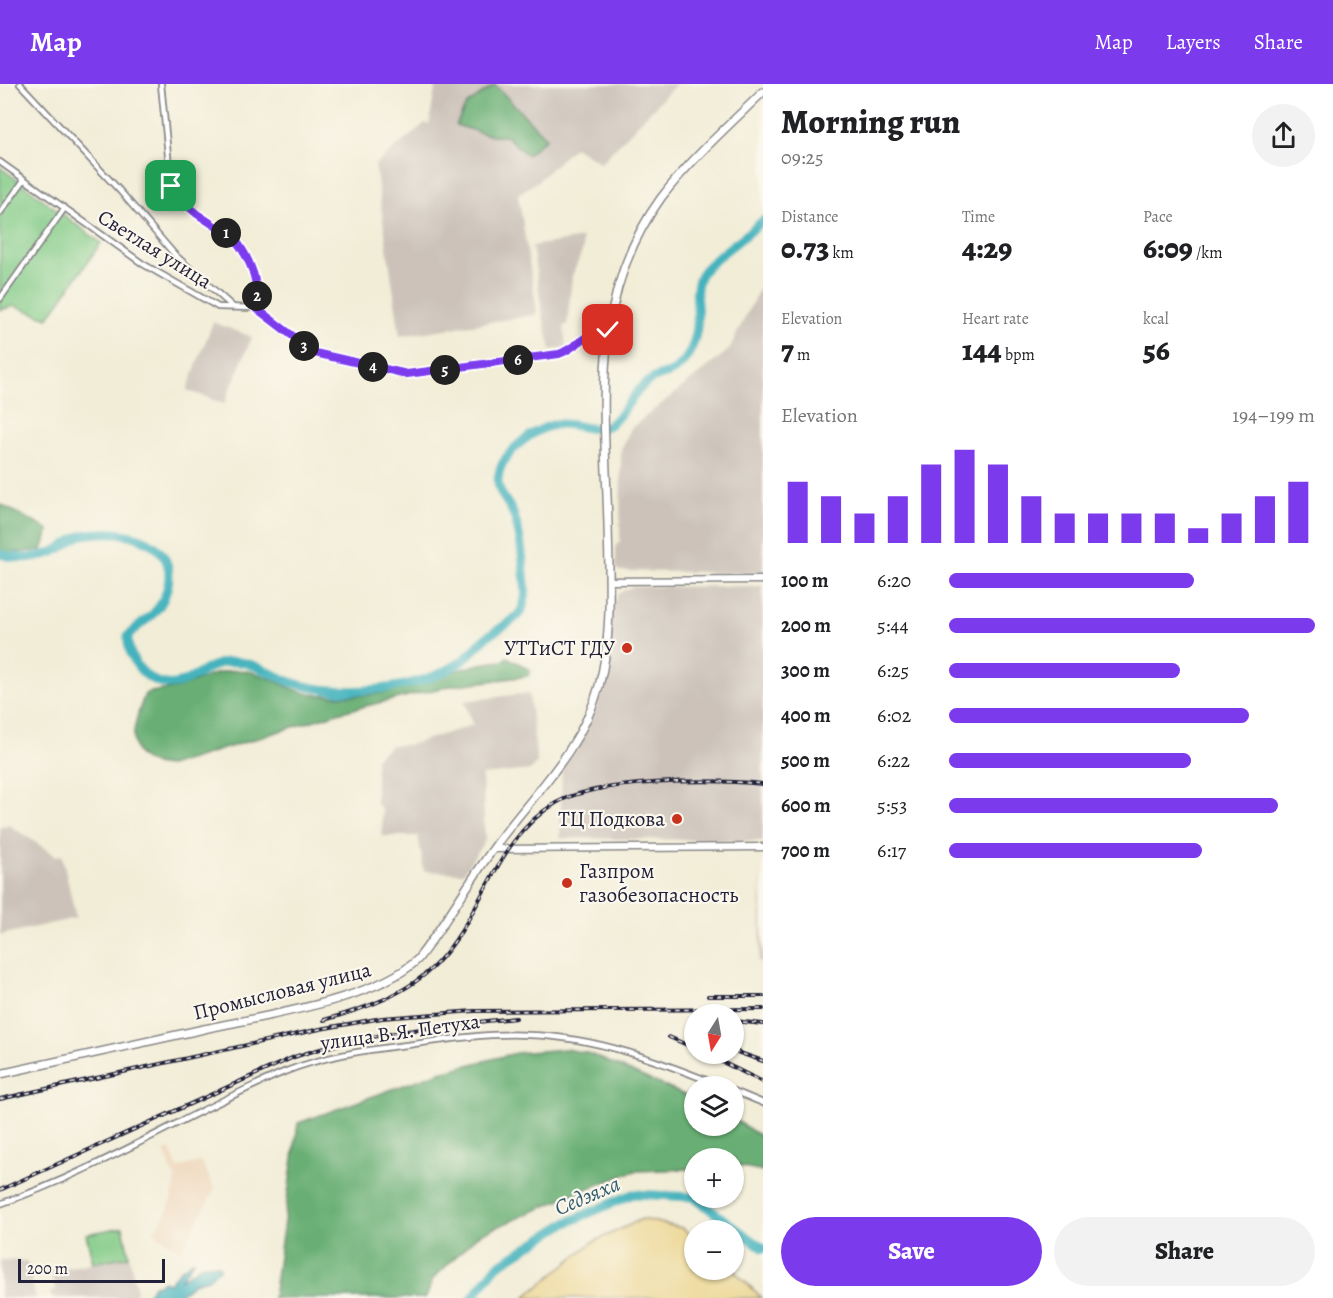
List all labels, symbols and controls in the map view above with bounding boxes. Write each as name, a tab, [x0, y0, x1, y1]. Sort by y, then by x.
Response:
text: Map	[30, 23, 82, 61]
text: Map	[1094, 28, 1133, 56]
text: Layers	[1166, 28, 1221, 56]
text: Share	[1254, 28, 1303, 56]
text: Morning run	[781, 99, 960, 144]
button: share	[1252, 104, 1315, 167]
text: 09:25	[781, 144, 824, 171]
pin	[145, 160, 196, 211]
icon: arrive	[154, 169, 187, 202]
street label: Светлая улица	[93, 203, 218, 295]
text: Distance	[781, 206, 838, 228]
text: Time	[962, 206, 995, 228]
text: Pace	[1143, 206, 1173, 228]
pin: 1	[211, 218, 241, 248]
text: 1	[223, 222, 229, 244]
text: 0.73	[781, 228, 829, 268]
text: 4:29	[962, 228, 1012, 268]
text: 6:09	[1143, 228, 1193, 268]
text: km	[829, 242, 854, 264]
text: /km	[1193, 242, 1223, 264]
pin: 2	[242, 281, 272, 311]
text: 2	[253, 285, 261, 307]
pin	[582, 304, 633, 355]
text: Elevation	[781, 308, 842, 330]
text: Heart rate	[962, 308, 1029, 330]
text: kcal	[1143, 308, 1169, 330]
icon: check	[591, 313, 624, 346]
text: 7	[781, 330, 794, 370]
text: 144	[962, 330, 1002, 370]
text: 56	[1143, 330, 1170, 370]
pin: 3	[289, 331, 319, 361]
text: 3	[301, 335, 307, 357]
text: m	[794, 344, 810, 366]
text: bpm	[1002, 344, 1035, 366]
pin: 6	[503, 345, 533, 375]
text: 6	[514, 349, 522, 371]
pin: 4	[358, 352, 388, 382]
pin: 5	[430, 355, 460, 385]
text: 4	[369, 356, 377, 378]
text: 5	[442, 359, 448, 381]
text: Elevation	[781, 402, 858, 429]
text: 194–199 m	[1232, 402, 1315, 429]
text: 100 m	[781, 567, 829, 594]
text: 6:20	[877, 567, 911, 594]
text: 200 m	[781, 612, 831, 639]
text: 5:44	[877, 612, 908, 639]
place label: УТТиСТ ГДУ	[504, 634, 615, 662]
marker: УТТиСТ ГДУ	[620, 641, 634, 655]
text: 300 m	[781, 657, 830, 684]
text: 6:25	[877, 657, 909, 684]
text: 400 m	[781, 702, 831, 729]
text: 6:02	[877, 702, 911, 729]
text: 500 m	[781, 747, 830, 774]
text: 6:22	[877, 747, 910, 774]
text: 600 m	[781, 792, 831, 819]
text: 5:53	[877, 792, 907, 819]
place label: ТЦ Подкова	[558, 805, 665, 833]
marker: ТЦ Подкова	[670, 812, 684, 826]
text: 700 m	[781, 837, 830, 864]
text: 6:17	[877, 837, 906, 864]
place label: Газпром газобезопасность	[579, 857, 738, 909]
marker: Газпром газобезопасность	[560, 876, 574, 890]
street label: Промысловая улица	[190, 955, 374, 1027]
north arrow	[684, 1004, 744, 1064]
map controls	[684, 1004, 744, 1280]
street label: улица В.Я. Петуха	[317, 1007, 482, 1057]
button: layers	[684, 1076, 744, 1136]
button: +	[684, 1148, 744, 1208]
water label: Седэяха	[550, 1169, 625, 1223]
button: Save	[781, 1217, 1042, 1286]
button: Share	[1054, 1217, 1315, 1286]
button: −	[684, 1220, 744, 1280]
scale bar	[18, 1256, 165, 1284]
text: 200 m	[27, 1258, 68, 1280]

